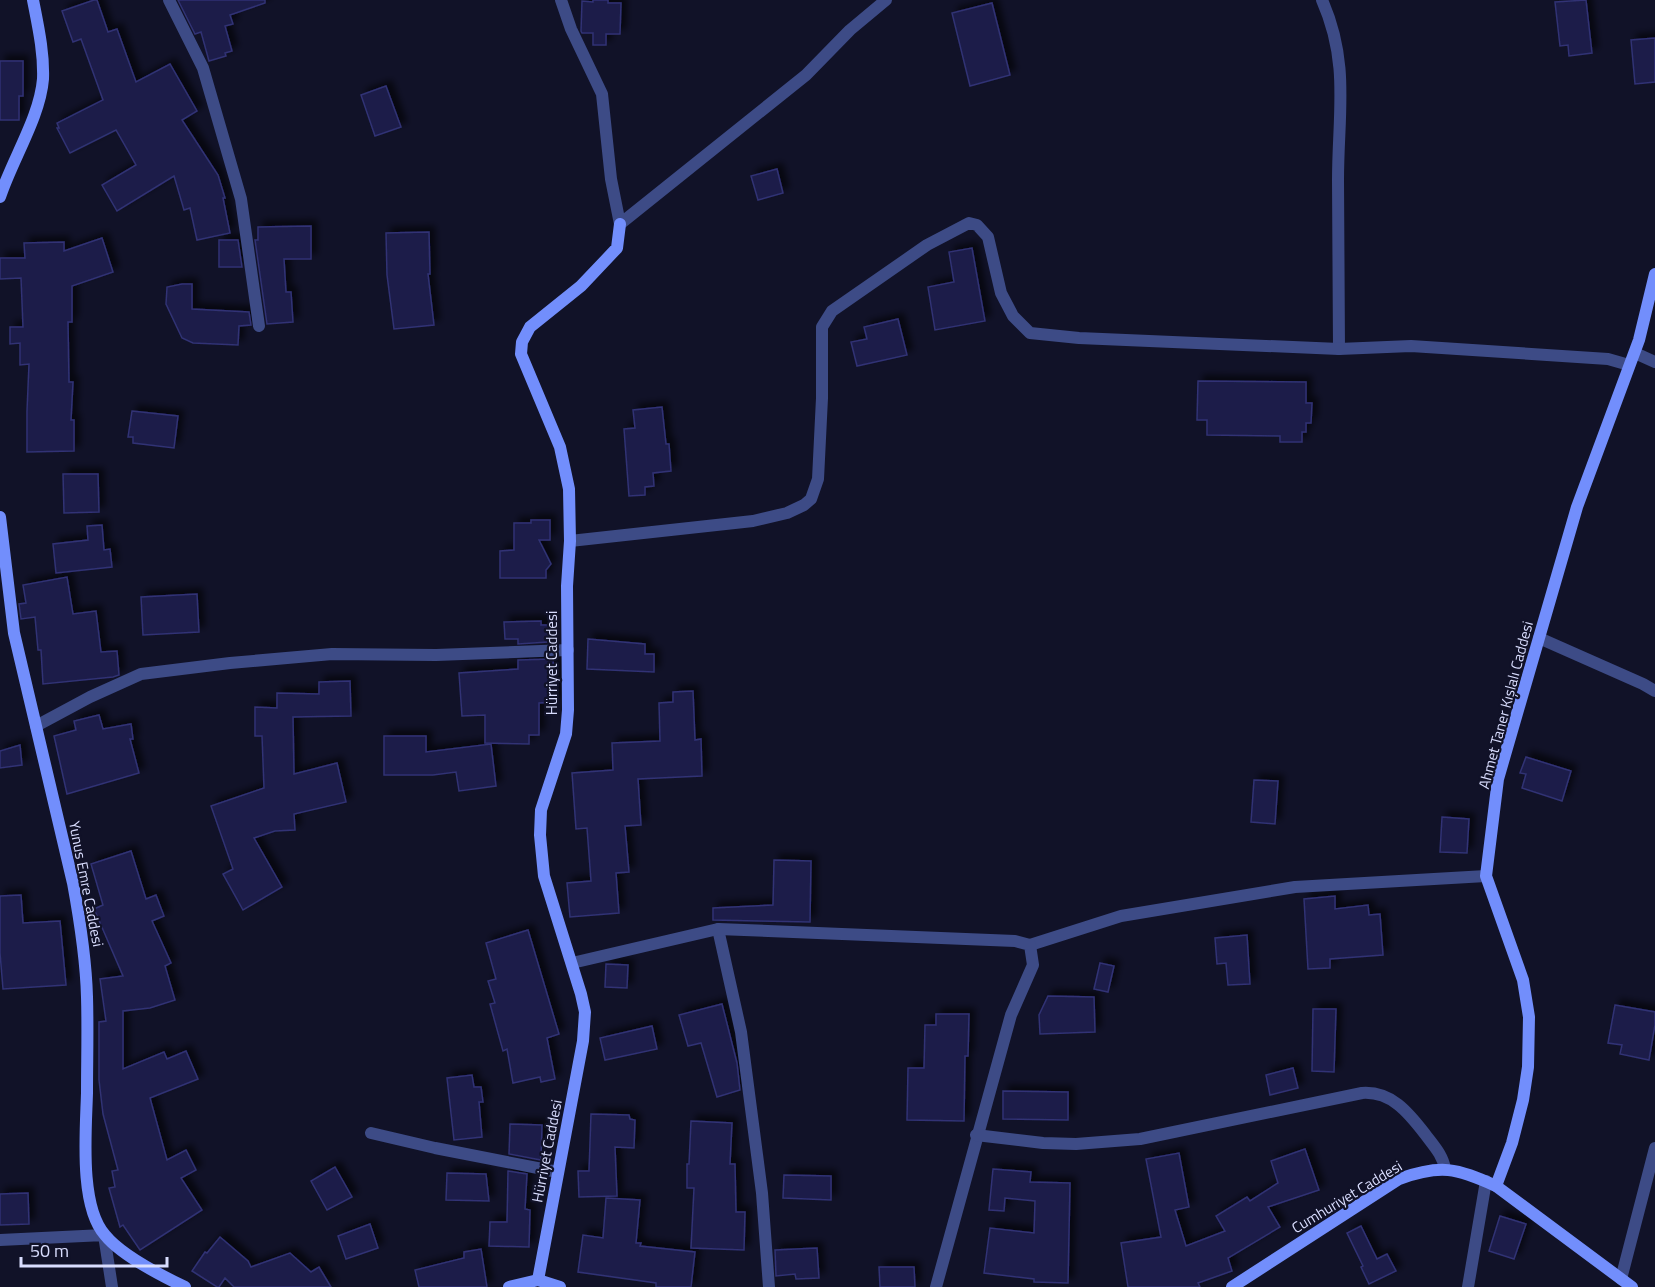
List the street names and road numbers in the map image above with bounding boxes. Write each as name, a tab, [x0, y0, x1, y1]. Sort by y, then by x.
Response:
street label: Hürriyet Caddesi	[540, 611, 563, 715]
street label: Ahmet Taner Kışlalı Caddesi	[1472, 618, 1539, 791]
street label: Yunus Emre Caddesi	[63, 819, 110, 949]
street label: Hürriyet Caddesi	[525, 1097, 568, 1204]
street label: Cumhuriyet Caddesi	[1287, 1154, 1406, 1239]

